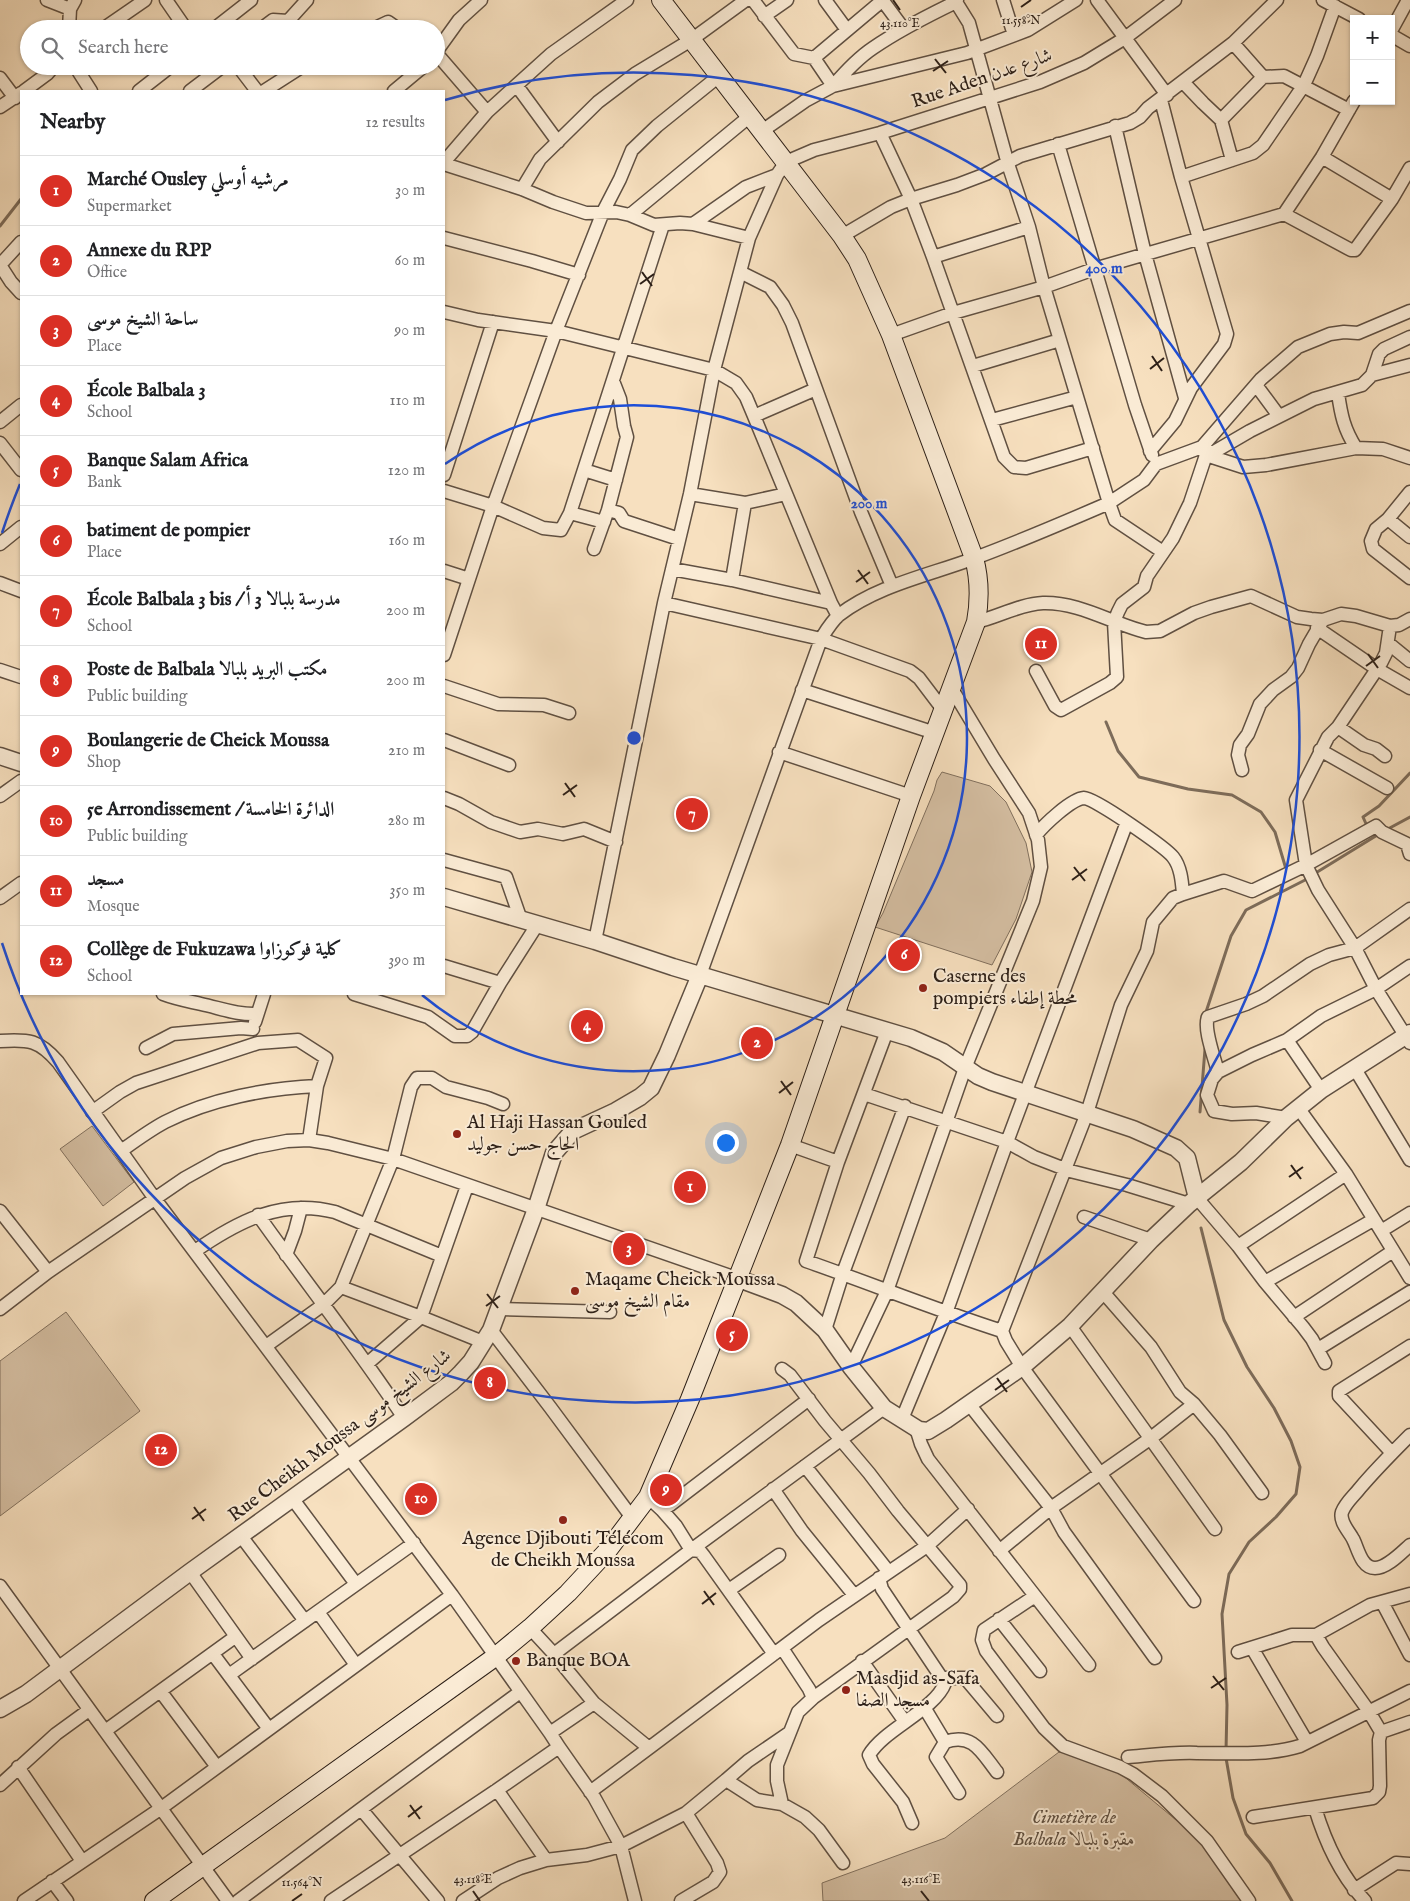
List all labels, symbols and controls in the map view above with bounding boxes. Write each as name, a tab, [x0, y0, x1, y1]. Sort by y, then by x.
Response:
text: 11.558°N	[1001, 13, 1041, 28]
map controls	[1350, 15, 1395, 105]
button: +	[1350, 15, 1395, 60]
text: 43.110°E	[880, 16, 920, 31]
search box	[20, 20, 445, 75]
icon: search	[38, 34, 66, 62]
text: Search here	[78, 36, 169, 60]
street label: Rue Aden شارع عدن	[908, 44, 1056, 116]
button: −	[1350, 60, 1395, 105]
text: Nearby	[40, 109, 105, 136]
text: 12 results	[365, 113, 425, 133]
text: Marché Ousley مرشيه أوسلي	[87, 168, 289, 192]
text: 1	[53, 181, 59, 201]
text: 30 m	[395, 181, 425, 201]
text: Supermarket	[87, 197, 172, 217]
text: Annexe du RPP	[87, 239, 211, 263]
text: 2	[52, 251, 60, 271]
text: 60 m	[395, 251, 425, 271]
text: 400 m	[1086, 259, 1123, 278]
text: Office	[87, 263, 127, 283]
text: ساحة الشيخ موسى	[87, 308, 199, 332]
text: 3	[53, 321, 59, 341]
text: 90 m	[394, 321, 425, 341]
text: Place	[87, 337, 122, 357]
text: École Balbala 3	[87, 379, 205, 403]
text: 4	[52, 391, 60, 411]
text: 110 m	[389, 391, 425, 411]
text: School	[87, 403, 132, 423]
text: Banque Salam Africa	[87, 449, 248, 473]
text: 5	[53, 461, 59, 481]
text: 120 m	[388, 461, 425, 481]
text: Bank	[87, 473, 122, 493]
text: 200 m	[851, 494, 888, 513]
text: batiment de pompier	[87, 519, 250, 543]
text: 6	[53, 531, 59, 551]
text: 160 m	[389, 531, 425, 551]
text: Place	[87, 543, 122, 563]
text: École Balbala 3 bis / مدرسة بلبالا 3 أ	[87, 588, 341, 612]
text: 7	[52, 601, 60, 621]
text: 200 m	[386, 601, 425, 621]
text: School	[87, 617, 132, 637]
pin: 11	[1025, 625, 1057, 663]
text: Poste de Balbala مكتب البريد بلبالا	[87, 658, 327, 682]
text: 8	[53, 671, 59, 691]
text: 200 m	[386, 671, 425, 691]
text: Public building	[87, 687, 187, 707]
text: Boulangerie de Cheick Moussa	[87, 729, 329, 753]
centre of rings	[625, 729, 643, 747]
text: 9	[53, 741, 59, 761]
text: 210 m	[388, 741, 425, 761]
text: Shop	[87, 753, 121, 773]
pin: 7	[676, 795, 708, 833]
text: 5e Arrondissement / الدائرة الخامسة	[87, 798, 334, 822]
text: 10	[49, 811, 63, 831]
text: 280 m	[388, 811, 425, 831]
text: Public building	[87, 827, 187, 847]
text: مسجد	[87, 868, 124, 892]
text: 11	[50, 881, 62, 901]
text: 350 m	[390, 881, 425, 901]
text: Mosque	[87, 897, 140, 917]
pin: 6	[888, 936, 920, 974]
text: Collège de Fukuzawa كلية فوكوزاوا	[87, 938, 342, 962]
text: 12	[49, 951, 63, 971]
text: 390 m	[388, 951, 425, 971]
place label: Caserne des pompiers محطة إطفاء	[933, 965, 1077, 1011]
text: School	[87, 967, 132, 987]
marker: Caserne des pompiers محطة إطفاء	[917, 982, 929, 994]
pin: 4	[571, 1007, 603, 1045]
pin: 2	[741, 1024, 773, 1062]
place label: Al Haji Hassan Gouled الحاج حسن جوليد	[466, 1111, 648, 1161]
marker: Al Haji Hassan Gouled الحاج حسن جوليد	[451, 1128, 463, 1140]
your location	[713, 1130, 739, 1156]
pin: 1	[674, 1168, 706, 1206]
pin: 3	[613, 1230, 645, 1268]
place label: Maqame Cheick Moussa مقام الشيخ موسى	[585, 1268, 776, 1318]
marker: Maqame Cheick Moussa مقام الشيخ موسى	[569, 1285, 581, 1297]
pin: 5	[716, 1316, 748, 1354]
street label: Rue Cheikh Moussa شارع الشيخ موسى	[224, 1344, 459, 1531]
pin: 8	[474, 1364, 506, 1402]
pin: 12	[145, 1431, 177, 1469]
pin: 9	[650, 1471, 682, 1509]
pin: 10	[405, 1480, 437, 1518]
marker: Agence Djibouti Télécom de Cheikh Moussa	[557, 1514, 569, 1526]
place label: Agence Djibouti Télécom de Cheikh Moussa	[461, 1527, 664, 1573]
place label: Banque BOA	[526, 1649, 631, 1673]
marker: Banque BOA	[510, 1655, 522, 1667]
place label: Masdjid as-Safa مسجد الصفا	[856, 1667, 980, 1713]
marker: Masdjid as-Safa مسجد الصفا	[840, 1684, 852, 1696]
park label: Cimetière de Balbala مقبرة بلبالا	[1013, 1806, 1135, 1852]
text: 43.118°E	[454, 1872, 492, 1887]
text: 43.116°E	[901, 1872, 941, 1887]
text: 11.564°N	[282, 1875, 323, 1890]

